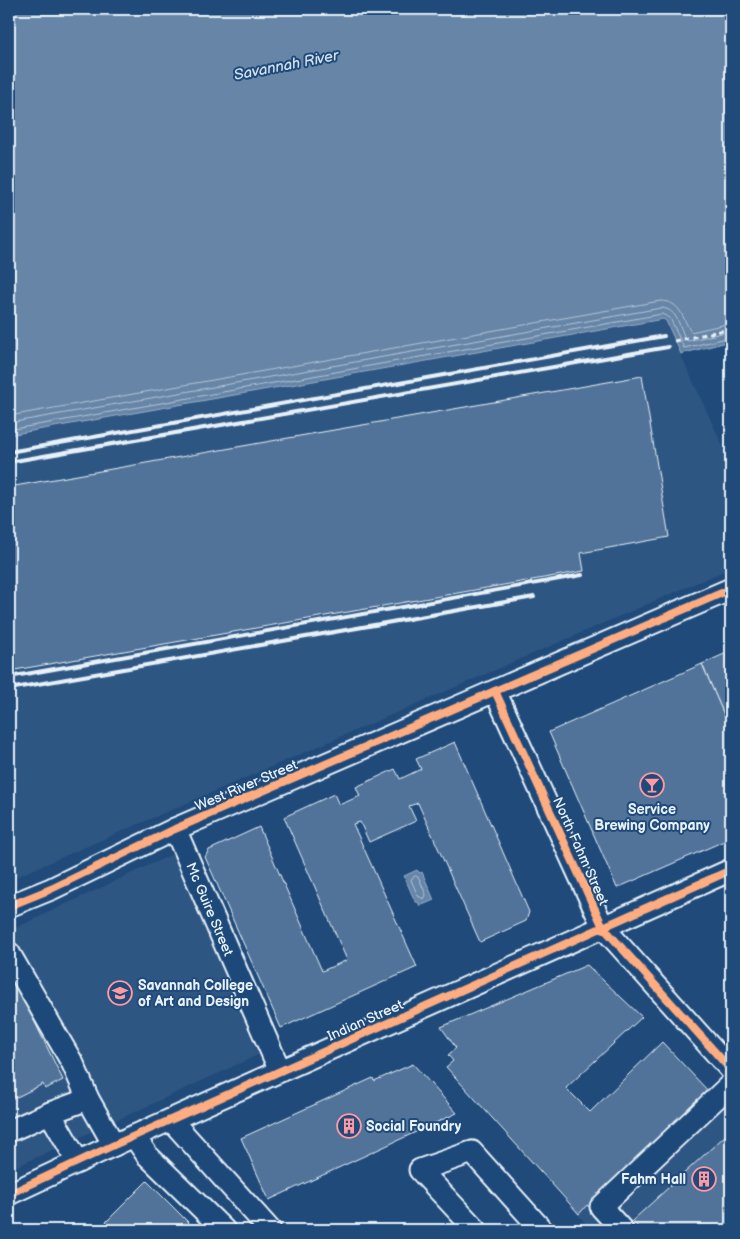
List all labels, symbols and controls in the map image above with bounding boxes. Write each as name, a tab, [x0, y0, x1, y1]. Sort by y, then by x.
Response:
water label: Savannah River	[232, 46, 341, 85]
street label: West River Street	[192, 756, 301, 815]
bar icon: Service Brewing Company	[639, 772, 665, 798]
street label: North Fahm Street	[549, 794, 612, 909]
place label: Service Brewing Company	[594, 801, 710, 834]
street label: Mc Guire Street	[182, 860, 237, 959]
place label: Savannah College of Art and Design	[138, 977, 253, 1010]
school or university icon: Savannah College of Art and Design	[107, 980, 133, 1006]
street label: Indian Street	[325, 996, 406, 1045]
building icon: Social Foundry	[336, 1113, 362, 1139]
place label: Social Foundry	[366, 1118, 462, 1135]
building icon: Fahm Hall	[691, 1166, 717, 1192]
place label: Fahm Hall	[621, 1171, 686, 1188]

